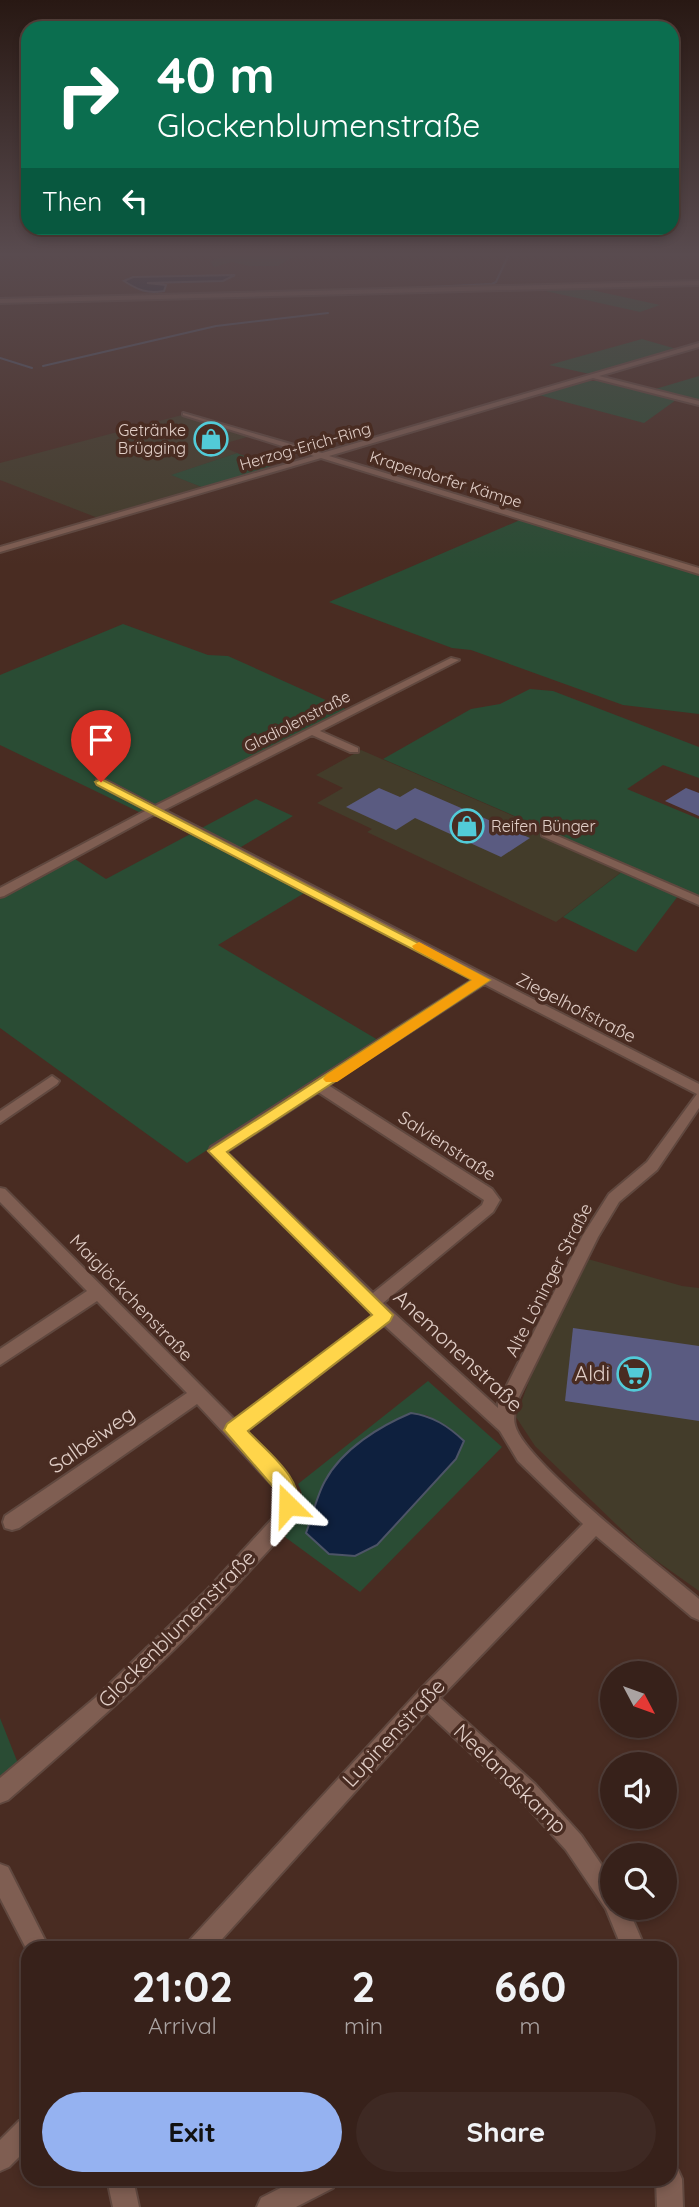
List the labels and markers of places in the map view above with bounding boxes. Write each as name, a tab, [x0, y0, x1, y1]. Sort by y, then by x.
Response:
place label: Getränke Brügging	[118, 420, 186, 458]
shop icon: Getränke Brügging	[192, 420, 230, 458]
pin	[71, 710, 131, 782]
shop icon: Reifen Bünger	[448, 807, 486, 845]
place label: Reifen Bünger	[491, 816, 596, 836]
supermarket icon: Aldi	[615, 1355, 653, 1393]
place label: Aldi	[575, 1360, 610, 1386]

